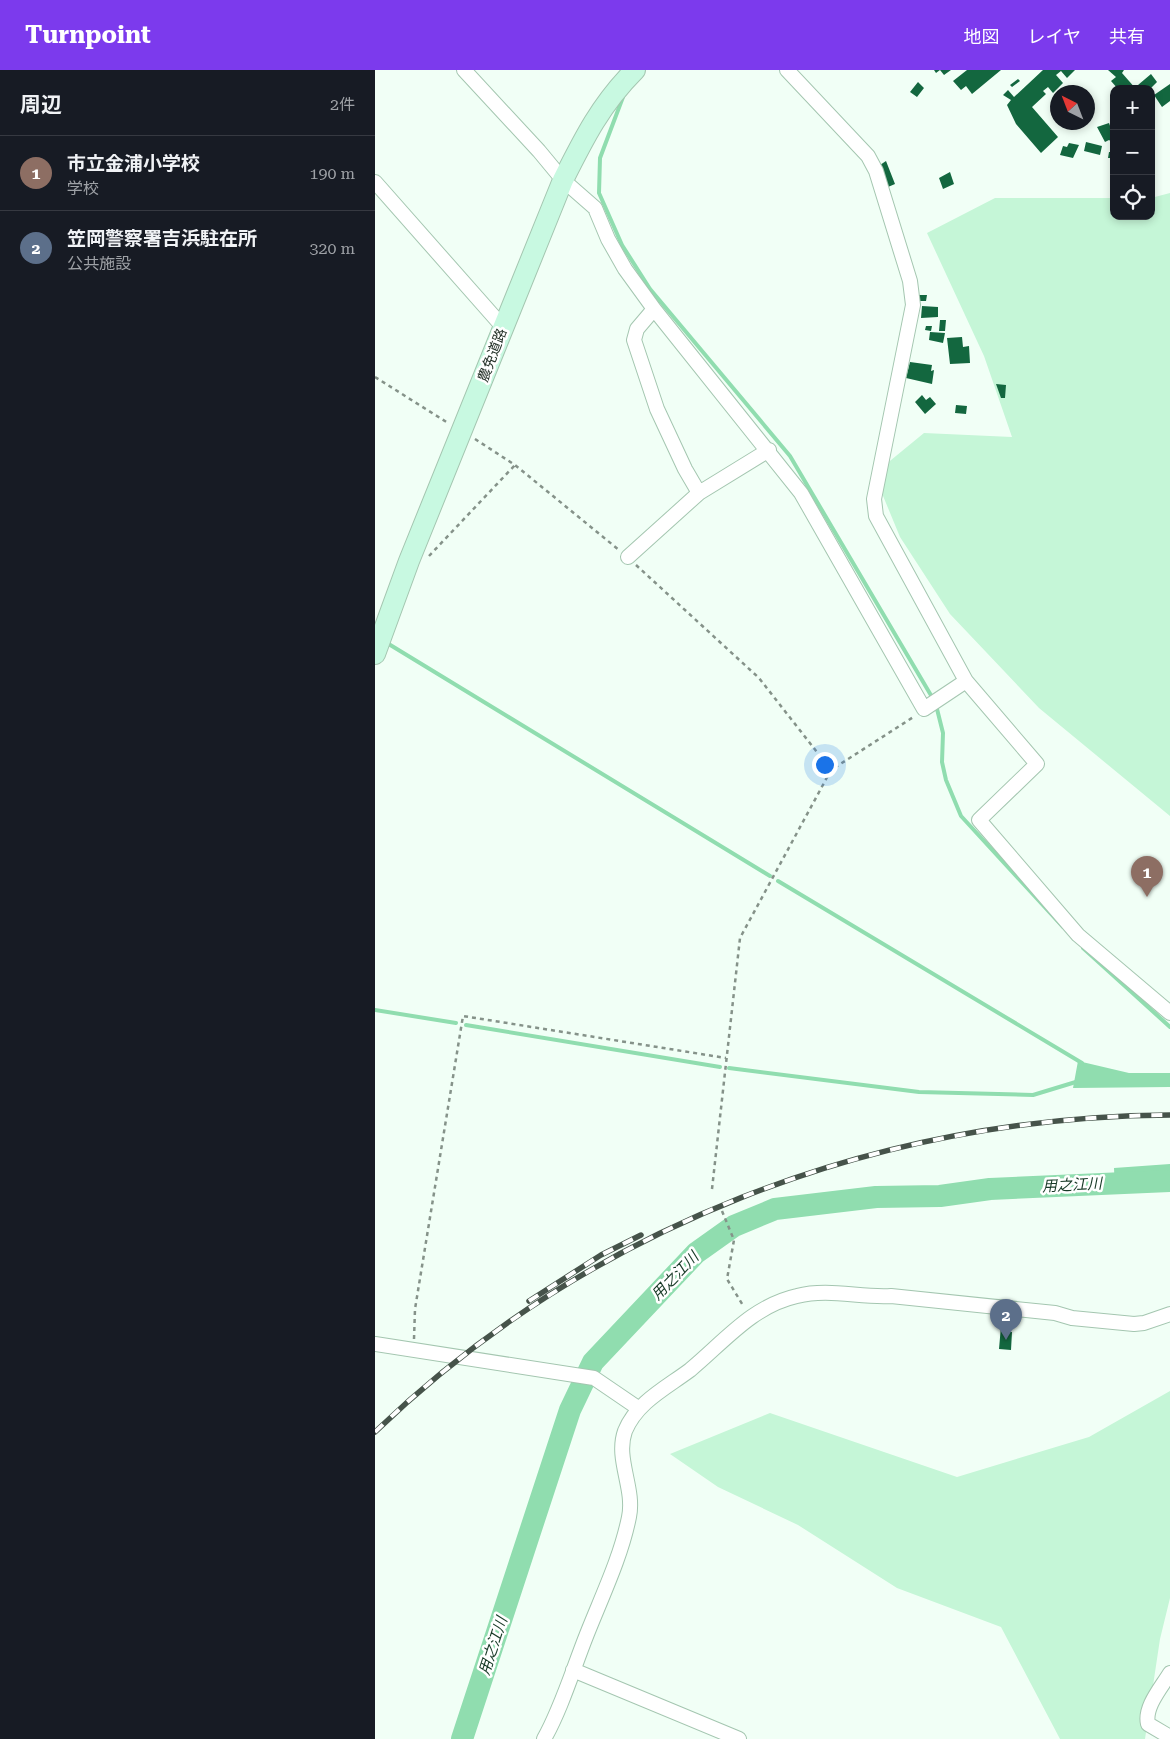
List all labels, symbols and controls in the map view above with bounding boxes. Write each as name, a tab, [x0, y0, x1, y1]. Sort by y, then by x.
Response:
text: Turnpoint	[25, 21, 151, 49]
text: 地図	[964, 26, 1000, 47]
text: レイヤ	[1028, 26, 1081, 47]
text: 共有	[1109, 26, 1145, 47]
north arrow	[1050, 85, 1095, 130]
map controls	[1110, 85, 1155, 220]
button: +	[1110, 85, 1155, 130]
text: 周辺	[20, 93, 62, 117]
text: 2件	[330, 95, 355, 114]
button: −	[1110, 130, 1155, 175]
text: 市立金浦小学校	[67, 152, 200, 175]
text: 1	[32, 164, 40, 183]
text: 190 m	[309, 164, 355, 183]
button: locate	[1110, 175, 1155, 220]
text: 学校	[67, 179, 99, 198]
text: 笠岡警察署吉浜駐在所	[67, 227, 257, 250]
text: 2	[32, 239, 40, 258]
text: 320 m	[309, 239, 355, 258]
text: 公共施設	[67, 254, 131, 273]
street label: 農免道路	[474, 326, 510, 384]
your location	[812, 752, 838, 778]
pin: 1	[1131, 856, 1163, 897]
water label: 用之江川	[1042, 1174, 1104, 1196]
water label: 用之江川	[648, 1247, 704, 1304]
pin: 2	[990, 1299, 1022, 1340]
water label: 用之江川	[475, 1613, 511, 1677]

